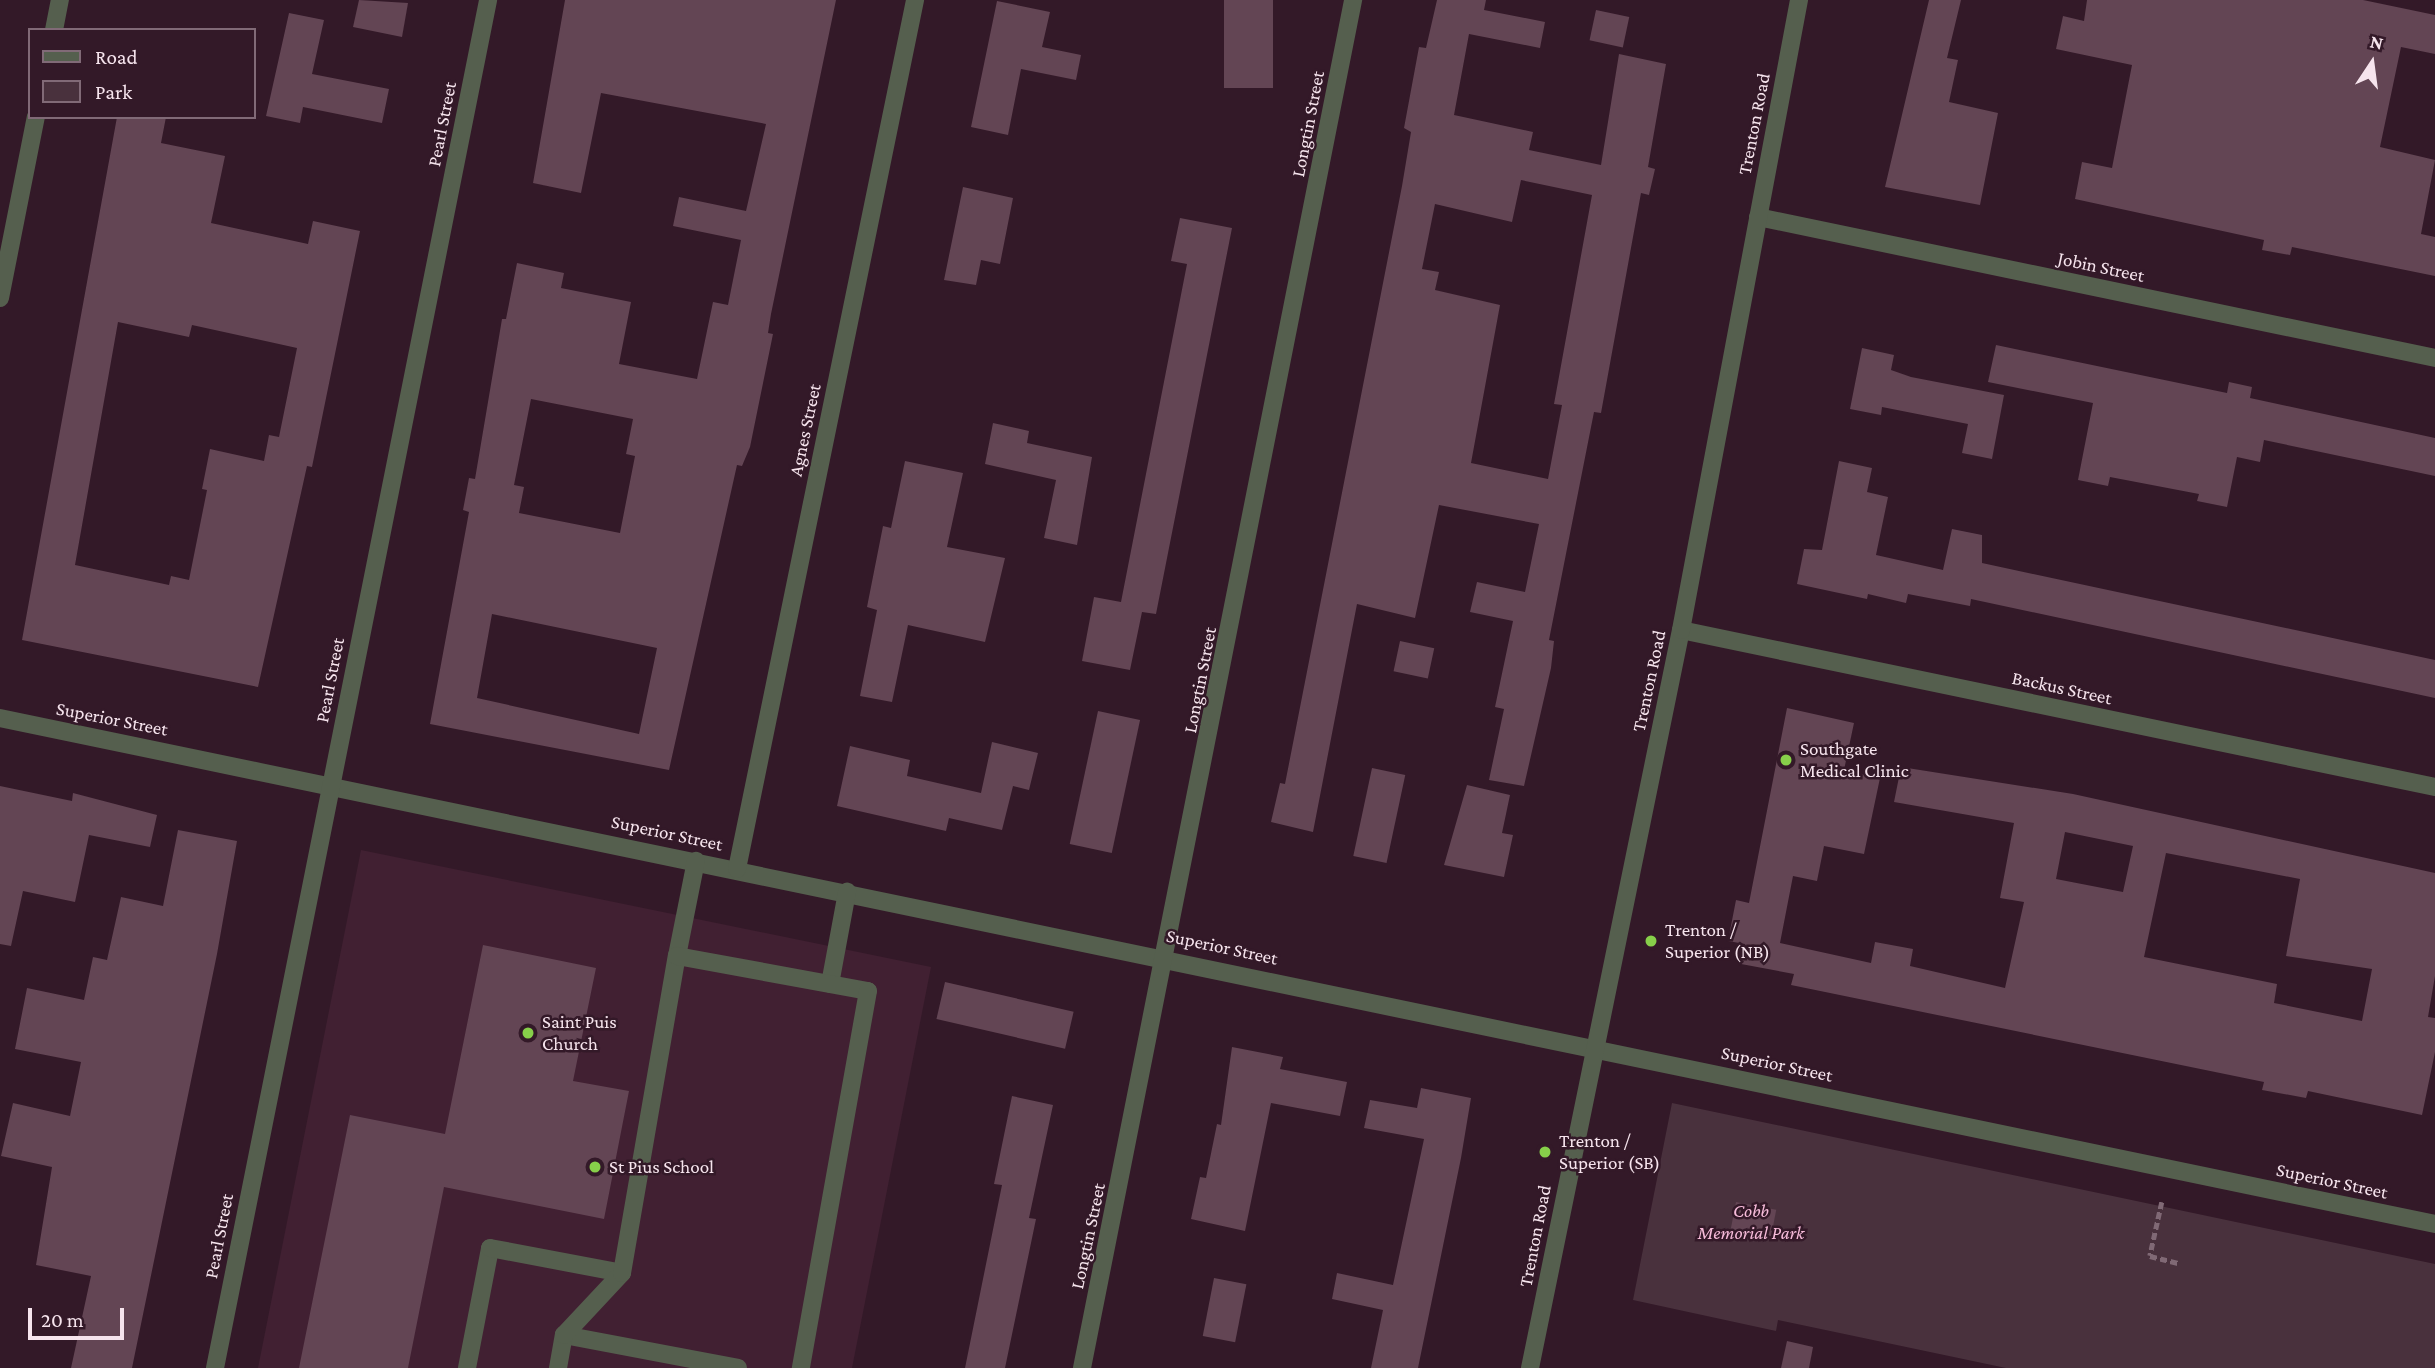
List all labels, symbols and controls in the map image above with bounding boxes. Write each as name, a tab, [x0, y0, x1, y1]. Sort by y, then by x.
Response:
legend	[28, 28, 256, 119]
north arrow	[2337, 28, 2407, 98]
text: N	[2368, 30, 2386, 54]
text: Road	[95, 45, 138, 69]
street label: Longtin Street	[1287, 69, 1329, 179]
street label: Trenton Road	[1733, 71, 1775, 177]
text: Park	[95, 80, 132, 104]
street label: Pearl Street	[423, 80, 461, 168]
street label: Jobin Street	[2056, 247, 2146, 287]
street label: Agnes Street	[784, 382, 826, 478]
street label: Longtin Street	[1179, 625, 1221, 735]
street label: Trenton Road	[1627, 628, 1671, 734]
street label: Pearl Street	[311, 636, 349, 724]
street label: Backus Street	[2010, 666, 2114, 710]
street label: Superior Street	[54, 697, 170, 741]
place label: Southgate Medical Clinic	[1800, 738, 1909, 782]
marker: Southgate Medical Clinic	[1778, 752, 1794, 768]
street label: Superior Street	[609, 810, 725, 856]
place label: Trenton / Superior (NB)	[1665, 919, 1770, 963]
street label: Superior Street	[1164, 924, 1280, 970]
marker: Trenton / Superior (NB)	[1643, 933, 1659, 949]
place label: Saint Puis Church	[542, 1011, 617, 1055]
marker: Saint Puis Church	[520, 1025, 536, 1041]
street label: Superior Street	[1719, 1041, 1835, 1087]
place label: Trenton / Superior (SB)	[1559, 1130, 1660, 1174]
marker: Trenton / Superior (SB)	[1537, 1144, 1553, 1160]
place label: St Pius School	[609, 1156, 714, 1178]
street label: Superior Street	[2274, 1158, 2390, 1204]
marker: St Pius School	[587, 1159, 603, 1175]
street label: Longtin Street	[1066, 1181, 1110, 1291]
street label: Trenton Road	[1514, 1183, 1556, 1289]
street label: Pearl Street	[200, 1192, 238, 1280]
park label: Cobb Memorial Park	[1698, 1200, 1804, 1244]
scale bar	[32, 1294, 128, 1338]
text: 20 m	[41, 1308, 84, 1332]

